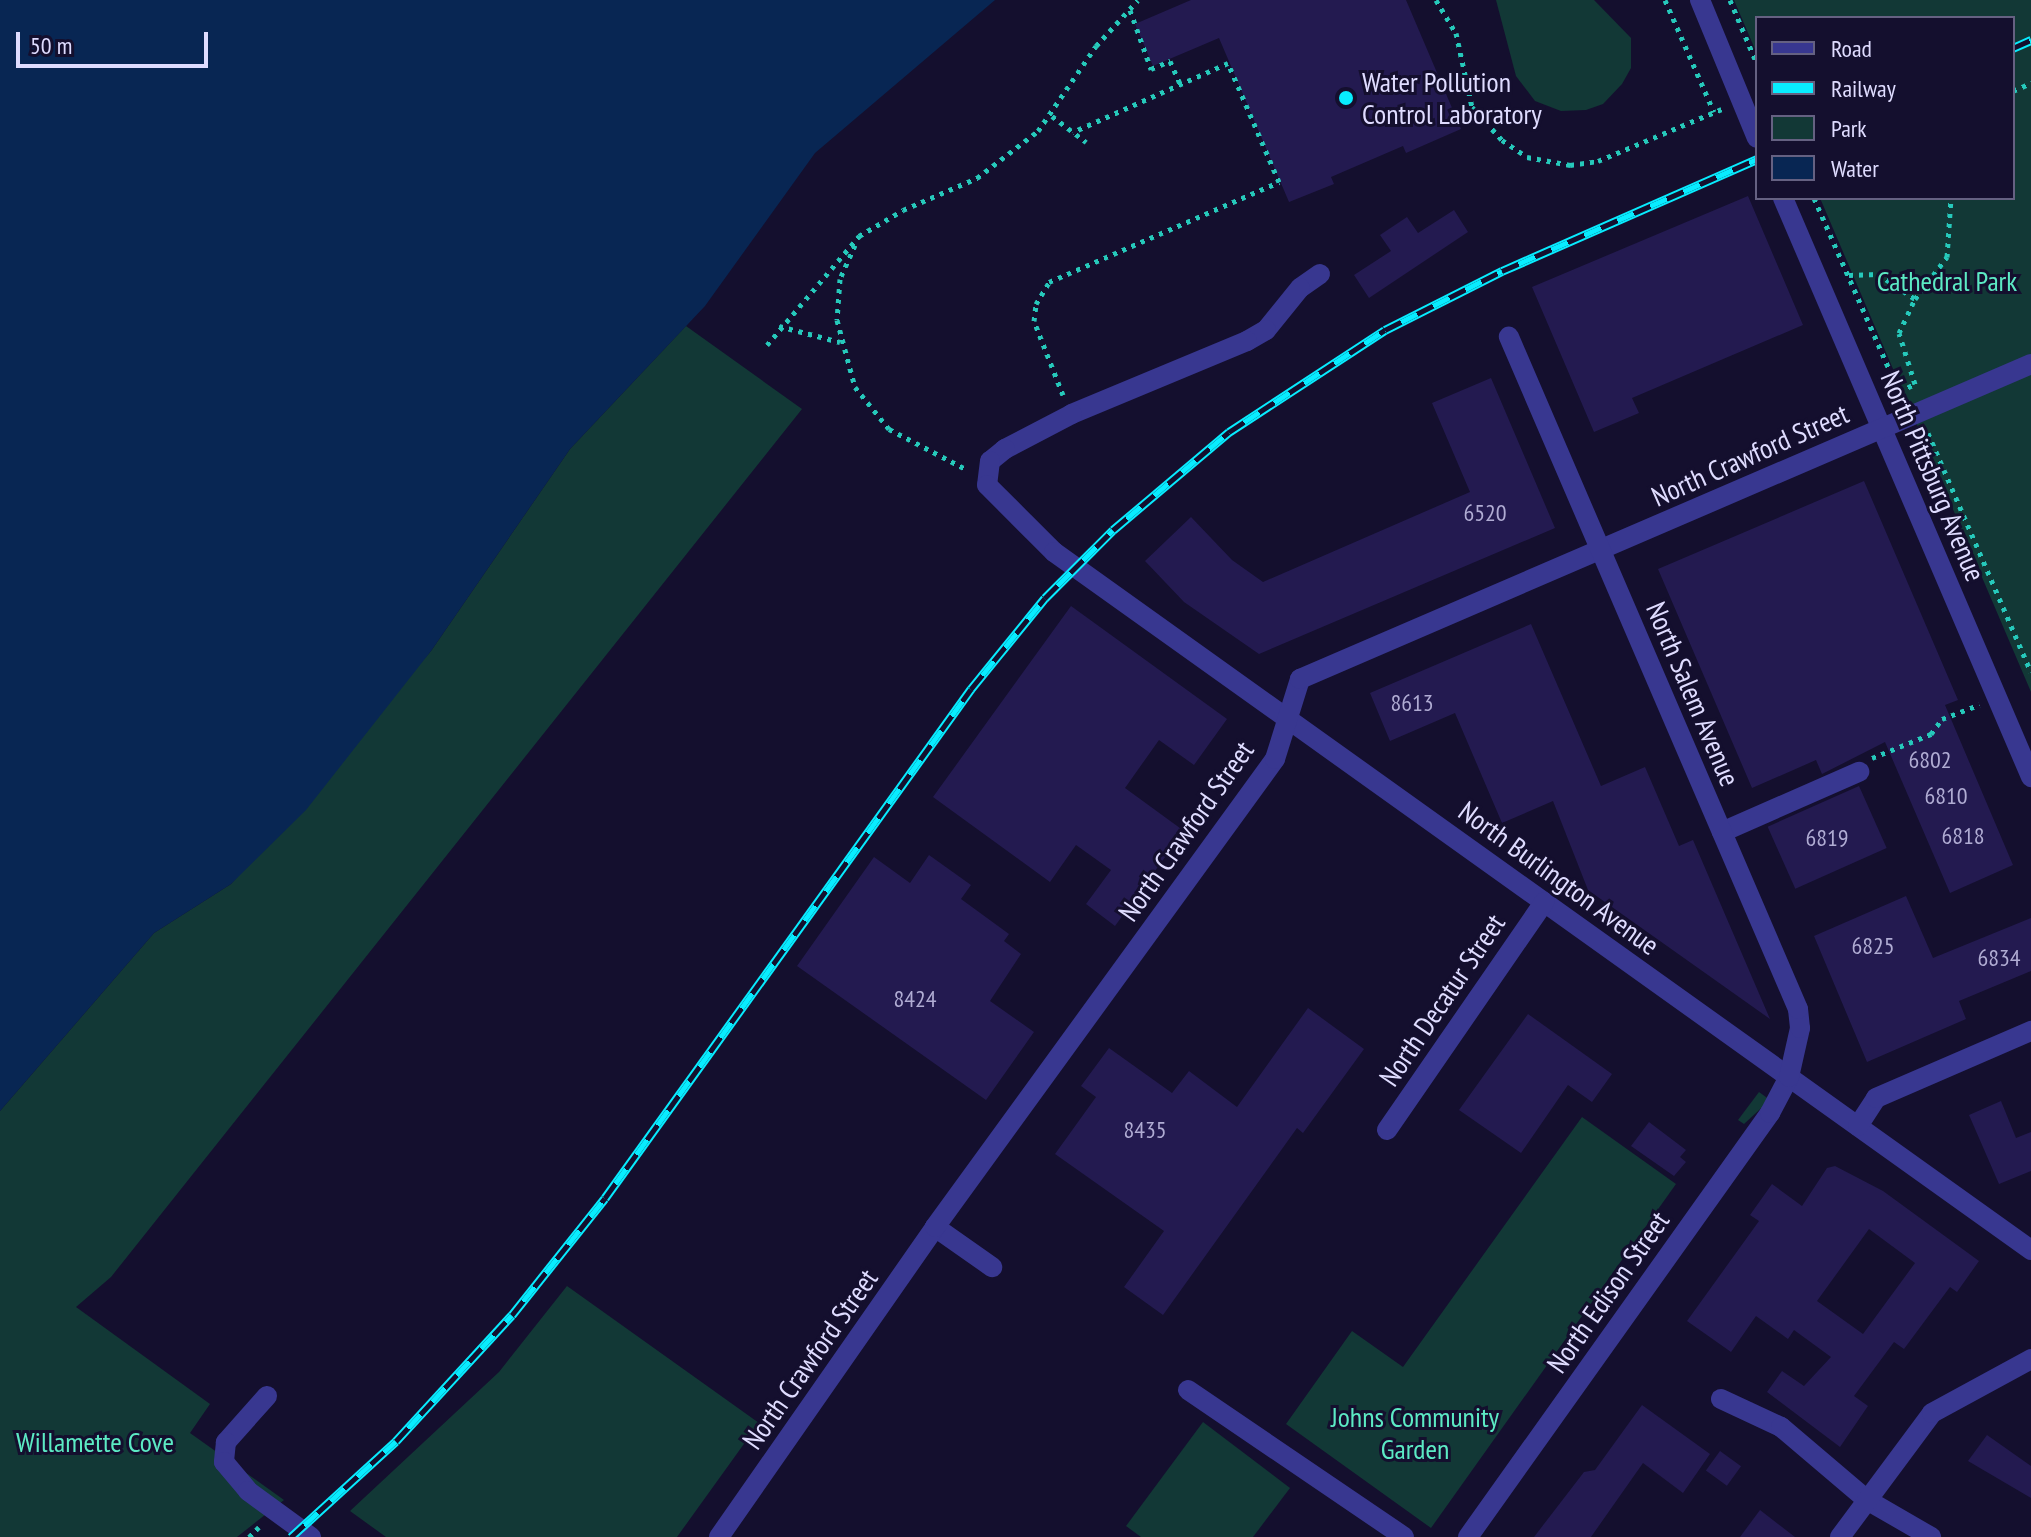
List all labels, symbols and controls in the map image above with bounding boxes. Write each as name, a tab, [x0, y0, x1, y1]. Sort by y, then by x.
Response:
scale bar	[20, 16, 212, 66]
legend	[1755, 16, 2015, 200]
text: 50 m	[30, 30, 72, 61]
text: Road	[1831, 33, 1872, 64]
place label: Water Pollution Control Laboratory	[1362, 65, 1542, 131]
text: Railway	[1831, 73, 1896, 104]
marker: Water Pollution Control Laboratory	[1337, 89, 1355, 107]
text: Park	[1831, 113, 1867, 144]
text: Water	[1831, 153, 1879, 184]
park label: Cathedral Park	[1877, 264, 2017, 298]
street label: North Pittsburg Avenue	[1873, 365, 1993, 587]
street label: North Crawford Street	[1646, 397, 1854, 513]
house number: 6520	[1463, 499, 1507, 527]
street label: North Salem Avenue	[1639, 596, 1747, 792]
house number: 8613	[1390, 689, 1434, 717]
street label: North Crawford Street	[1111, 735, 1261, 927]
house number: 6802	[1908, 746, 1952, 774]
house number: 6810	[1924, 782, 1968, 810]
street label: North Burlington Avenue	[1452, 794, 1666, 962]
house number: 6818	[1941, 822, 1985, 850]
house number: 6819	[1805, 824, 1849, 852]
street label: North Decatur Street	[1372, 908, 1512, 1092]
house number: 6825	[1851, 932, 1895, 960]
house number: 6834	[1977, 944, 2021, 972]
house number: 8424	[893, 985, 937, 1013]
house number: 8435	[1123, 1116, 1167, 1144]
street label: North Edison Street	[1540, 1205, 1676, 1379]
street label: North Crawford Street	[735, 1263, 885, 1455]
park label: Johns Community Garden	[1331, 1400, 1499, 1466]
park label: Willamette Cove	[16, 1425, 174, 1459]

